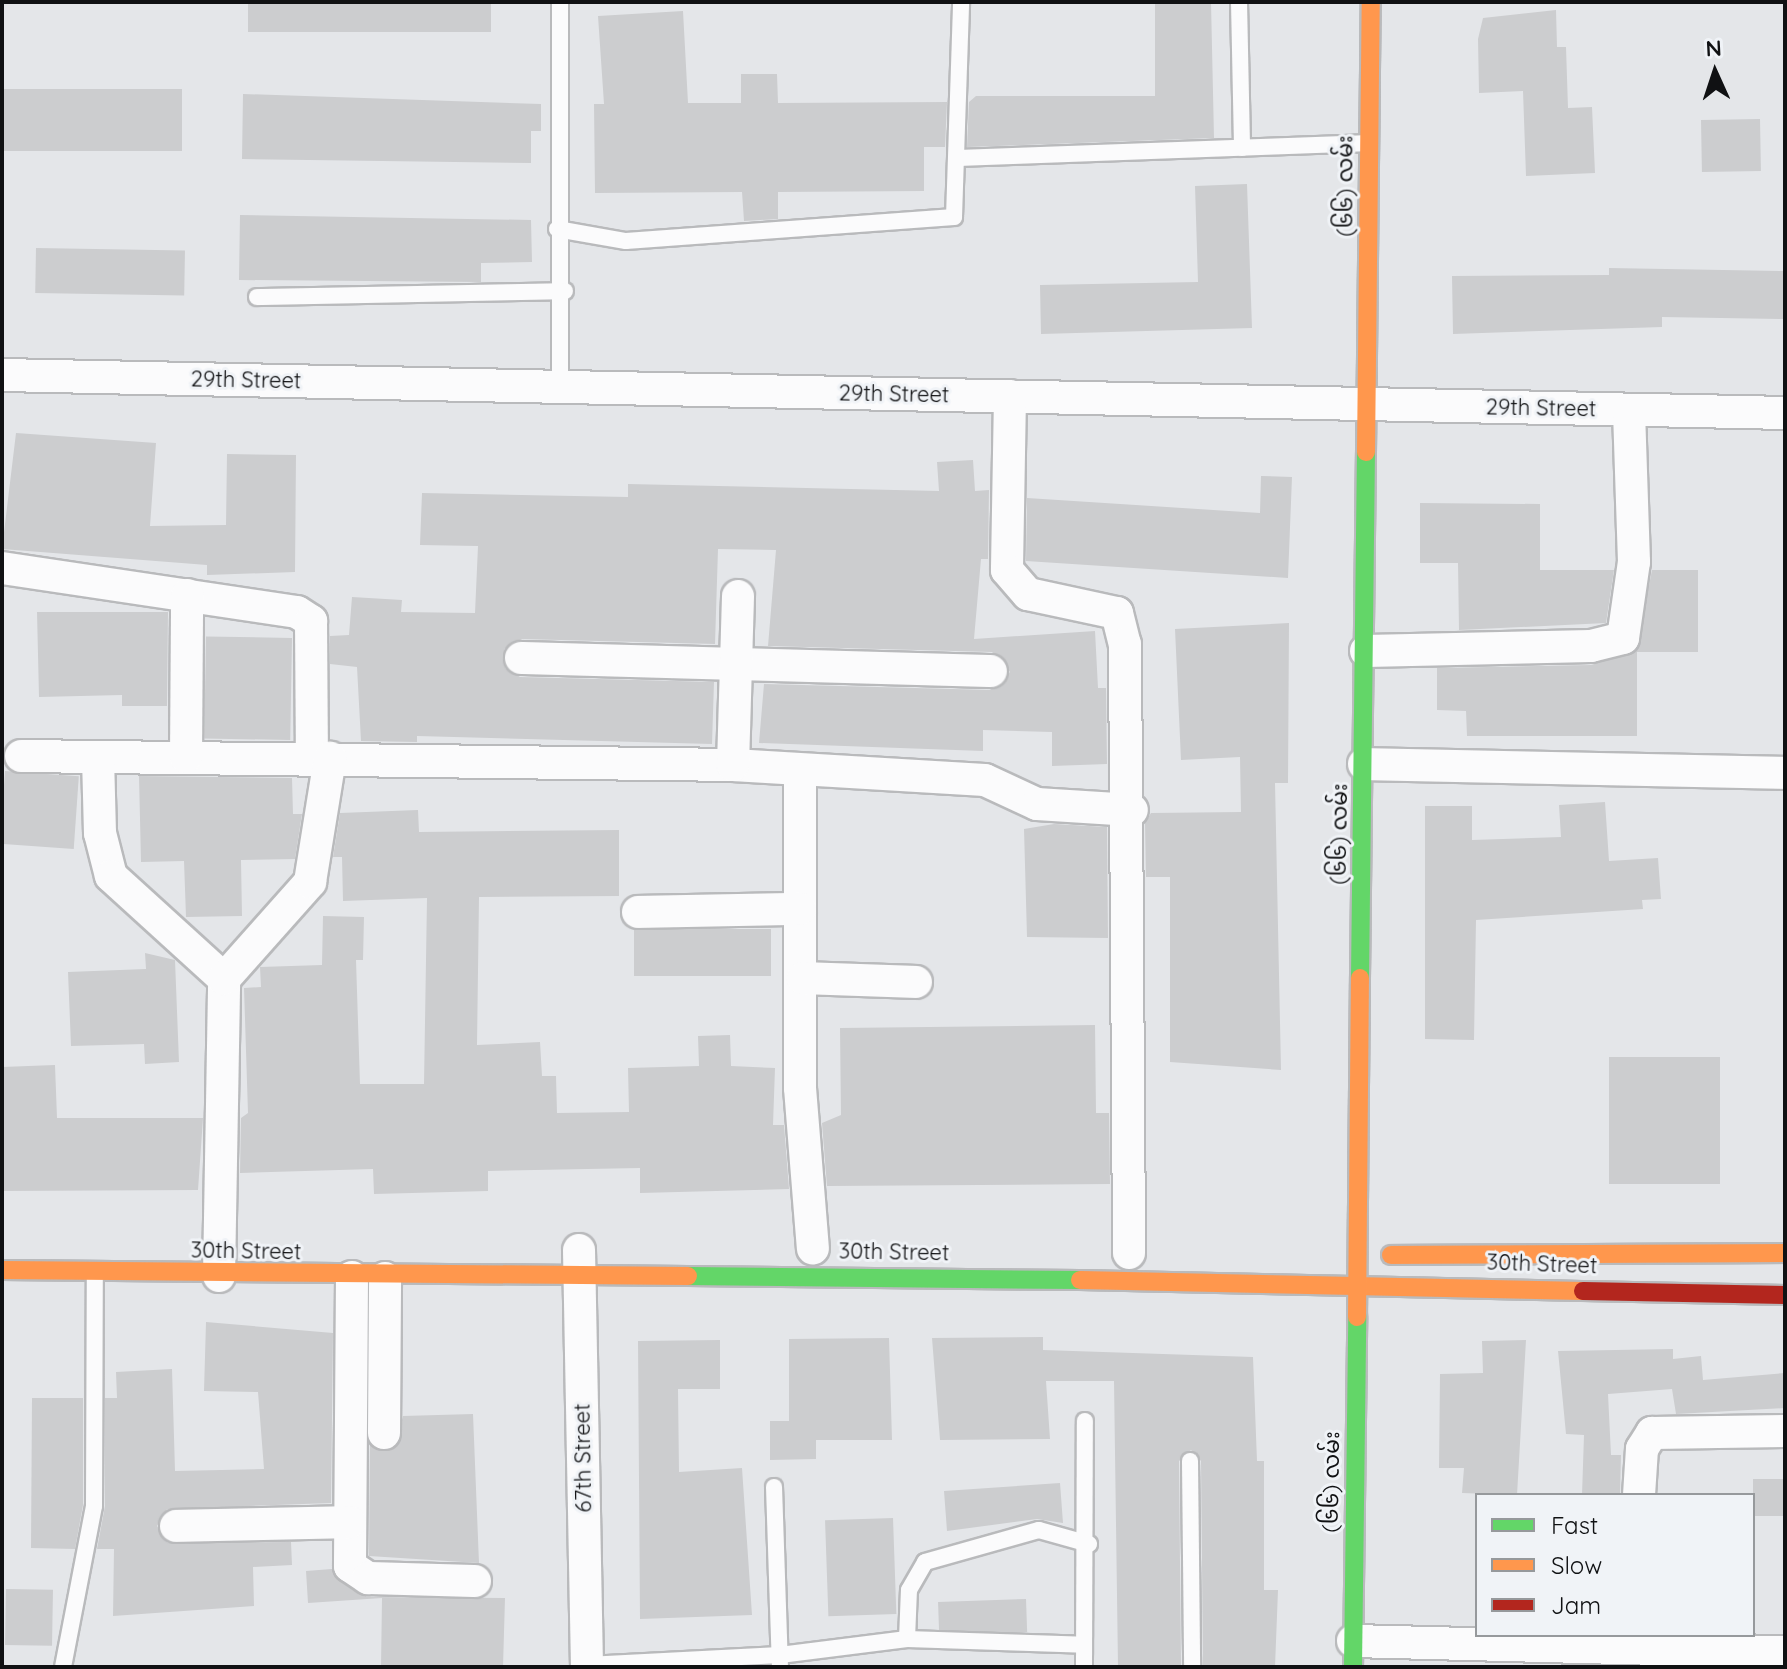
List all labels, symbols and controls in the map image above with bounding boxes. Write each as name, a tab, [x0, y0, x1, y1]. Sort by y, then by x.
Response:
north arrow	[1675, 32, 1755, 112]
text: N	[1705, 34, 1723, 62]
street label: (၆၆) လမ်း	[1332, 135, 1358, 237]
street label: 29th Street	[191, 366, 301, 394]
street label: 29th Street	[839, 380, 949, 408]
street label: 29th Street	[1486, 394, 1596, 422]
street label: (၆၆) လမ်း	[1325, 783, 1353, 885]
street label: 30th Street	[190, 1237, 302, 1265]
street label: 30th Street	[838, 1238, 950, 1266]
street label: 30th Street	[1486, 1249, 1598, 1279]
street label: 67th Street	[569, 1403, 597, 1513]
street label: (၆၆) လမ်း	[1317, 1431, 1345, 1533]
legend	[1475, 1493, 1755, 1637]
text: Fast	[1551, 1510, 1598, 1540]
text: Slow	[1551, 1550, 1602, 1580]
text: Jam	[1551, 1590, 1601, 1620]

